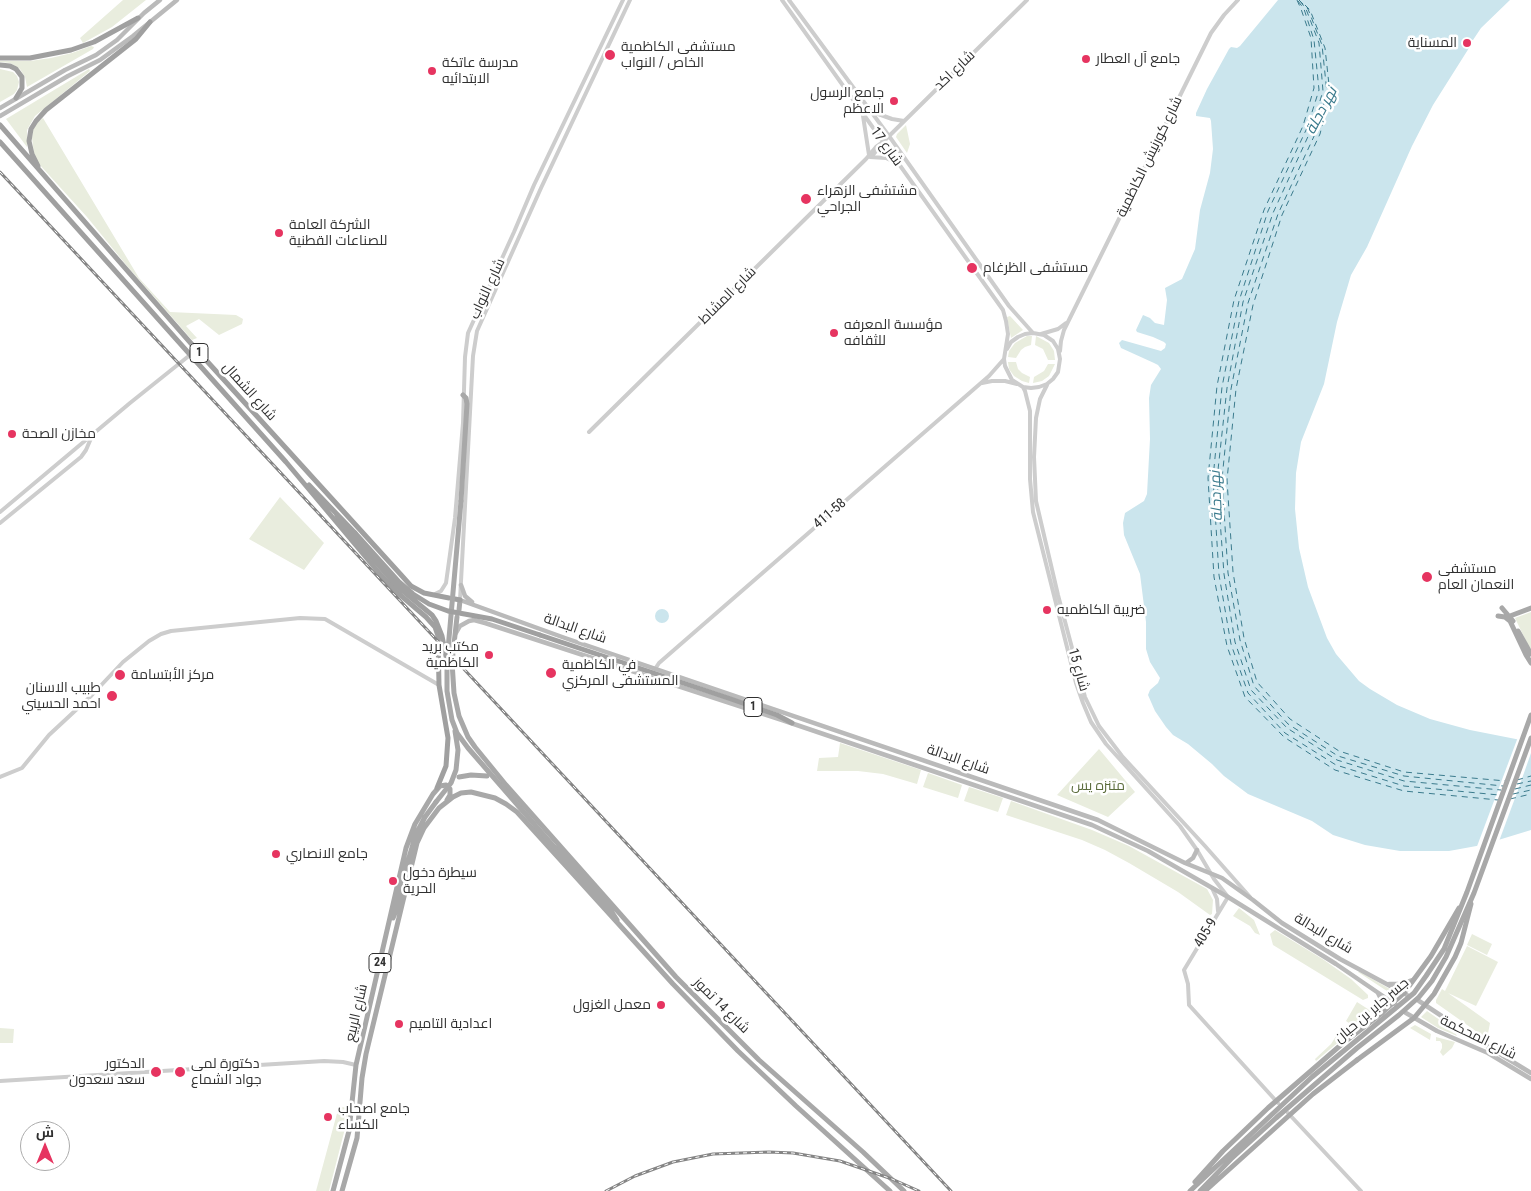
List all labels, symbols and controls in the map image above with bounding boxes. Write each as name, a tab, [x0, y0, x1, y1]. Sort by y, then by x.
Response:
place label: المسناية	[1408, 35, 1457, 51]
marker: المسناية	[1461, 37, 1473, 49]
place label: مستشفى الكاظمية الخاص / النواب	[621, 39, 736, 72]
street label: شارع اكد	[931, 47, 979, 95]
marker: مستشفى الكاظمية الخاص / النواب	[603, 48, 617, 62]
place label: جامع آل العطار	[1096, 51, 1180, 67]
marker: جامع آل العطار	[1080, 53, 1092, 65]
place label: مدرسة عاتكة الابتدائيه	[442, 55, 519, 88]
marker: مدرسة عاتكة الابتدائيه	[426, 65, 438, 77]
water label: نهر دجلة	[1302, 84, 1342, 138]
place label: جامع الرسول الاعظم	[810, 85, 884, 118]
street label: شارع كورنيش الكاظمية	[1113, 94, 1187, 220]
marker: جامع الرسول الاعظم	[888, 95, 900, 107]
street label: شارع 17	[866, 124, 906, 170]
place label: مشتشفى الزهراء الجراحي	[817, 183, 917, 216]
marker: مشتشفى الزهراء الجراحي	[799, 192, 813, 206]
place label: الشركة العامة للصناعات القطنية	[289, 217, 387, 250]
marker: الشركة العامة للصناعات القطنية	[273, 227, 285, 239]
street label: شارع النواب	[467, 256, 509, 322]
place label: مستشفى الظرغام	[983, 260, 1088, 276]
marker: مستشفى الظرغام	[965, 261, 979, 275]
street label: شارع المشاط	[696, 264, 760, 328]
place label: مؤسسة المعرفه للثقافه	[844, 317, 943, 350]
marker: مؤسسة المعرفه للثقافه	[828, 327, 840, 339]
road number: 1	[190, 343, 208, 362]
street label: شارع الشمال	[218, 359, 280, 425]
place label: مخازن الصحة	[22, 426, 96, 442]
marker: مخازن الصحة	[6, 428, 18, 440]
water label: نهر دجلة	[1207, 470, 1227, 522]
street label: 411-58	[810, 495, 850, 533]
place label: مستشفى النعمان العام	[1438, 561, 1514, 594]
marker: مستشفى النعمان العام	[1420, 570, 1434, 584]
place label: ضريبة الكاظميه	[1057, 602, 1146, 618]
marker: ضريبة الكاظميه	[1041, 604, 1053, 616]
street label: شارع البدالة	[541, 610, 609, 648]
place label: مكتب بريد الكاظمية	[422, 639, 479, 672]
street label: شارع 15	[1064, 646, 1092, 694]
marker: مكتب بريد الكاظمية	[483, 649, 495, 661]
place label: في الكاظمية المستشفى المركزي	[562, 657, 679, 690]
marker: في الكاظمية المستشفى المركزي	[544, 666, 558, 680]
place label: مركز الأبتسامة	[131, 667, 214, 683]
marker: مركز الأبتسامة	[113, 668, 127, 682]
place label: طبيب الاسنان احمد الحسيني	[22, 680, 101, 712]
marker: طبيب الاسنان احمد الحسيني	[105, 689, 119, 703]
road number: 1	[744, 698, 762, 716]
street label: شارع البدالة	[924, 741, 992, 779]
park label: متنزه يس	[1071, 778, 1125, 794]
place label: جامع الانصاري	[286, 846, 368, 862]
marker: جامع الانصاري	[270, 848, 282, 860]
place label: سيطرة دخول الحرية	[403, 865, 477, 898]
marker: سيطرة دخول الحرية	[387, 875, 399, 887]
street label: شارع البدالة	[1291, 910, 1355, 958]
street label: 405-9	[1191, 915, 1221, 951]
road number: 24	[369, 954, 391, 972]
street label: شارع 14 تموز	[689, 974, 753, 1038]
street label: جسر جابر بن حيان	[1331, 975, 1413, 1047]
street label: شارع الربيع	[342, 982, 372, 1044]
place label: معمل الغزول	[573, 997, 651, 1013]
marker: معمل الغزول	[655, 999, 667, 1011]
street label: شارع المحكمة	[1437, 1012, 1519, 1064]
place label: اعدادية التاميم	[409, 1016, 492, 1032]
marker: اعدادية التاميم	[393, 1018, 405, 1030]
place label: الدكتور سعد سعدون	[69, 1056, 145, 1088]
place label: دكتورة لمى جواد الشماع	[191, 1056, 262, 1088]
marker: الدكتور سعد سعدون	[149, 1065, 163, 1079]
marker: دكتورة لمى جواد الشماع	[173, 1065, 187, 1079]
place label: جامع اصحاب الکساء	[338, 1101, 410, 1134]
marker: جامع اصحاب الکساء	[322, 1111, 334, 1123]
north arrow	[20, 1121, 70, 1171]
text: ش	[36, 1124, 54, 1140]

